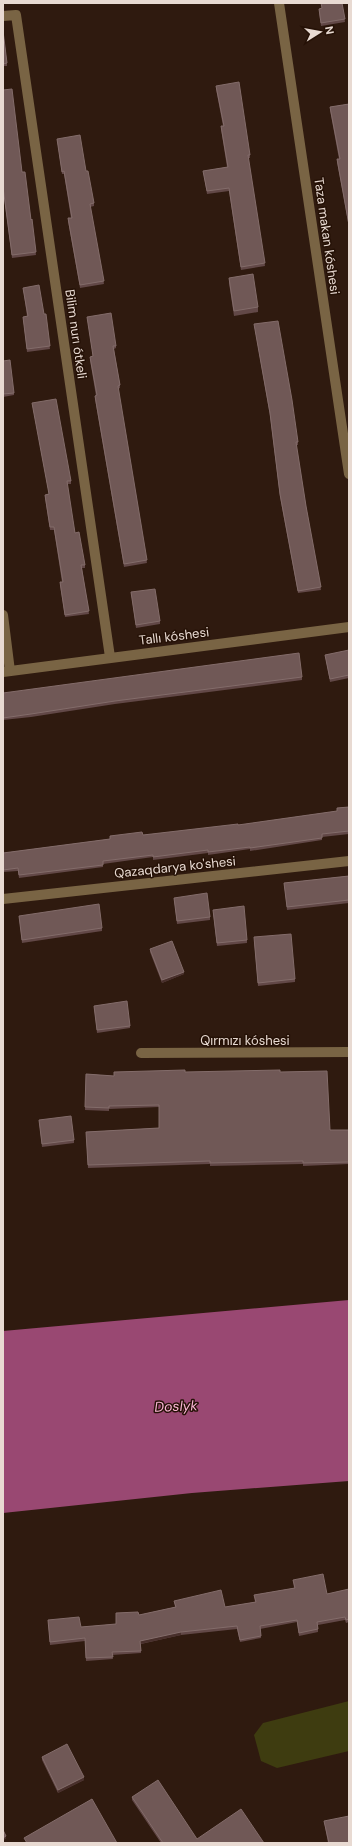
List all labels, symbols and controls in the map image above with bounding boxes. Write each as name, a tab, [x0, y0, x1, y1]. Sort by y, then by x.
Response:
north arrow	[300, 12, 340, 52]
text: N	[322, 25, 337, 35]
street label: Taza makan kóshesi	[310, 176, 344, 296]
street label: Bilim nurı ótkeli	[61, 288, 91, 380]
street label: Tallı kóshesi	[138, 623, 210, 649]
street label: Qazaqdarya ko'shesi	[113, 852, 237, 882]
street label: Qırmızı kóshesi	[200, 1032, 290, 1049]
water label: Doslyk	[154, 1396, 199, 1416]

